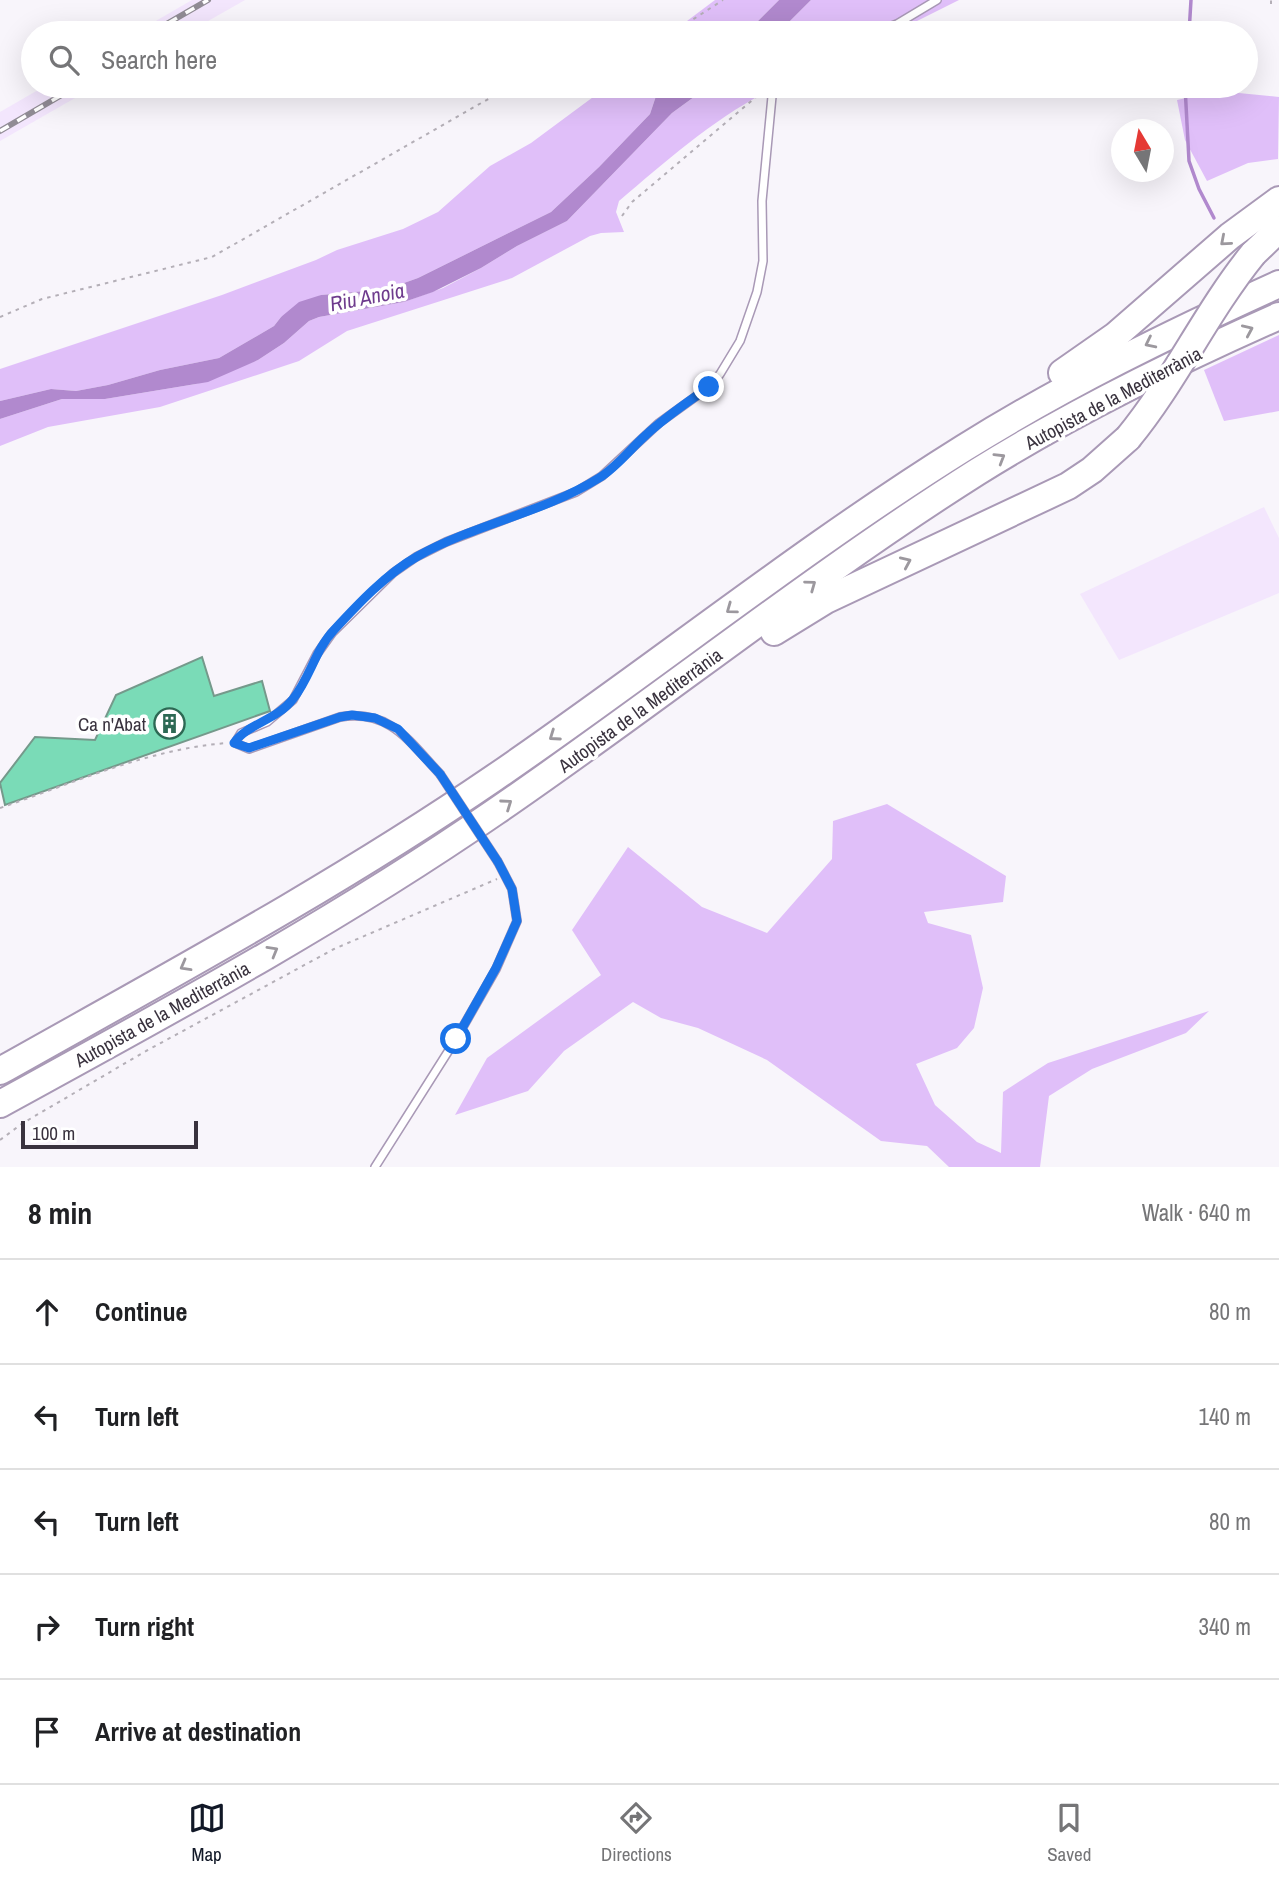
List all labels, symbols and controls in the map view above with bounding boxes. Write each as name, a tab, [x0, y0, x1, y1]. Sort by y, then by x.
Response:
search box	[21, 21, 1258, 98]
icon: search	[45, 41, 83, 79]
text: Search here	[101, 42, 217, 77]
north arrow	[1111, 119, 1174, 182]
one-way arrow	[1220, 233, 1233, 245]
water label: Riu Anoia	[327, 276, 407, 318]
one-way arrow	[1241, 324, 1254, 338]
one-way arrow	[1145, 335, 1157, 349]
street label: Autopista de la Mediterrània	[1019, 340, 1206, 456]
route end	[693, 371, 724, 402]
one-way arrow	[993, 454, 1006, 467]
one-way arrow	[899, 556, 912, 570]
one-way arrow	[803, 581, 816, 593]
one-way arrow	[726, 601, 739, 613]
street label: Autopista de la Mediterrània	[552, 642, 727, 779]
building icon: Ca n'Abat	[152, 707, 186, 741]
place label: Ca n'Abat	[78, 711, 147, 737]
one-way arrow	[549, 728, 562, 740]
one-way arrow	[499, 800, 512, 812]
one-way arrow	[266, 946, 278, 959]
street label: Autopista de la Mediterrània	[69, 955, 255, 1074]
one-way arrow	[180, 958, 193, 971]
route start	[440, 1023, 471, 1054]
scale bar	[21, 1118, 198, 1150]
text: 100 m	[32, 1120, 75, 1146]
text: 8 min	[28, 1193, 92, 1233]
text: Walk · 640 m	[1142, 1197, 1251, 1228]
icon: ahead	[28, 1293, 66, 1331]
text: Continue	[95, 1294, 187, 1329]
text: 80 m	[1209, 1296, 1251, 1327]
icon: left	[28, 1398, 66, 1436]
text: Turn left	[95, 1399, 179, 1434]
text: 140 m	[1199, 1401, 1251, 1432]
icon: left	[28, 1503, 66, 1541]
text: Turn left	[95, 1504, 179, 1539]
text: 80 m	[1209, 1506, 1251, 1537]
icon: right	[28, 1608, 66, 1646]
text: Turn right	[95, 1609, 194, 1644]
text: 340 m	[1199, 1611, 1251, 1642]
icon: arrive	[28, 1713, 66, 1751]
text: Arrive at destination	[95, 1714, 301, 1749]
tab: Map	[188, 1799, 226, 1867]
tab: Directions	[601, 1799, 672, 1867]
tab: Saved	[1047, 1799, 1091, 1867]

